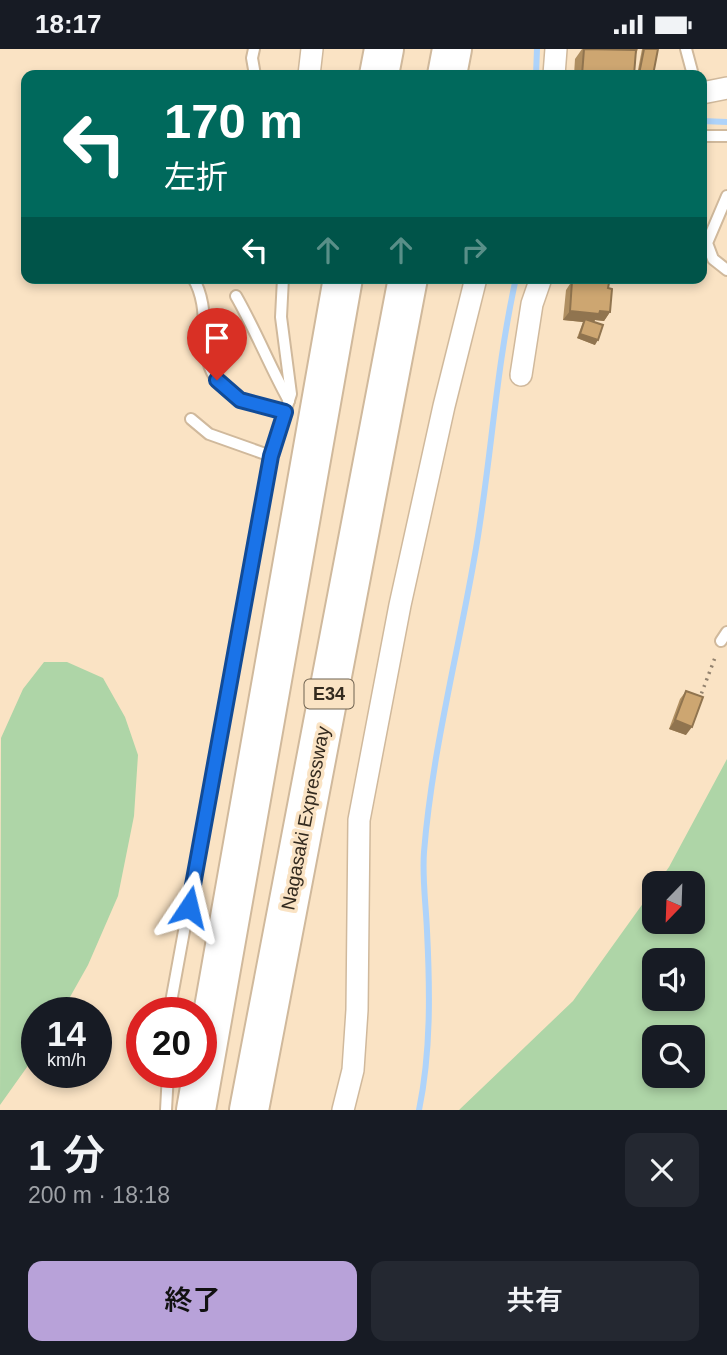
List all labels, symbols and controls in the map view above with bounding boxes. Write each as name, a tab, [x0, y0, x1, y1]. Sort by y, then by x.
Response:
text: 18:17	[35, 9, 102, 39]
text: 170 m	[164, 94, 303, 148]
icon: left	[49, 98, 140, 189]
text: 左折	[164, 159, 228, 195]
icon: left	[236, 231, 274, 269]
icon: ahead	[309, 231, 347, 269]
icon: ahead	[382, 231, 420, 269]
icon: right	[455, 231, 493, 269]
pin	[187, 308, 247, 380]
icon: arrive	[198, 319, 236, 357]
road number: E34	[304, 679, 354, 709]
street label: Nagasaki Expressway	[277, 724, 334, 912]
position arrow	[152, 870, 226, 944]
north arrow	[642, 871, 705, 935]
map controls	[642, 871, 705, 1088]
button: sound	[642, 948, 705, 1011]
speed limit sign: 20	[126, 997, 217, 1088]
text: 14	[47, 1014, 86, 1053]
button: search	[642, 1025, 705, 1088]
text: km/h	[47, 1050, 86, 1070]
text: 1 分	[28, 1132, 105, 1179]
button: close	[625, 1133, 699, 1207]
text: 200 m · 18:18	[28, 1182, 170, 1208]
button: 終了	[28, 1261, 357, 1341]
button: 共有	[371, 1261, 699, 1341]

